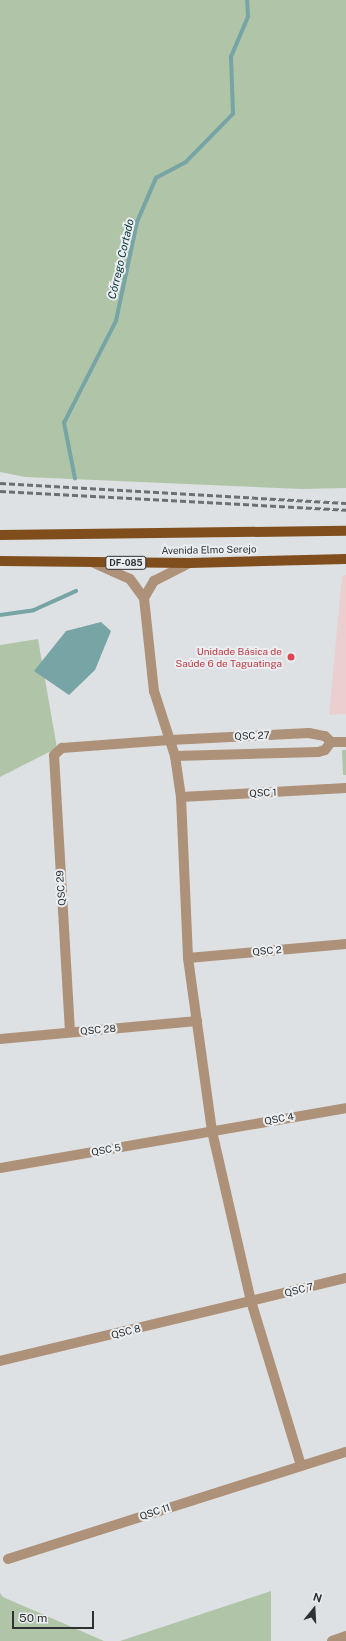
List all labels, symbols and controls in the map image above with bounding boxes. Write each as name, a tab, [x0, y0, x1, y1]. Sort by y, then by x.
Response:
water label: Córrego Cortado	[105, 218, 137, 300]
street label: Avenida Elmo Serejo	[161, 543, 257, 557]
road number: DF-085	[105, 556, 147, 570]
place label: Unidade Básica de Saúde 6 de Taguatinga	[175, 645, 282, 668]
marker: Unidade Básica de Saúde 6 de Taguatinga	[285, 651, 297, 663]
street label: QSC 27	[234, 729, 270, 743]
street label: QSC 1	[249, 786, 277, 800]
street label: QSC 29	[54, 870, 68, 906]
street label: QSC 2	[252, 944, 282, 958]
street label: QSC 28	[80, 1022, 116, 1038]
street label: QSC 4	[263, 1111, 295, 1127]
street label: QSC 5	[90, 1142, 122, 1158]
street label: QSC 7	[283, 1281, 315, 1299]
street label: QSC 8	[110, 1323, 142, 1341]
street label: QSC 11	[138, 1501, 172, 1523]
north arrow	[294, 1589, 334, 1629]
text: N	[312, 1591, 324, 1605]
scale bar	[14, 1603, 96, 1629]
text: 50 m	[19, 1611, 47, 1625]

